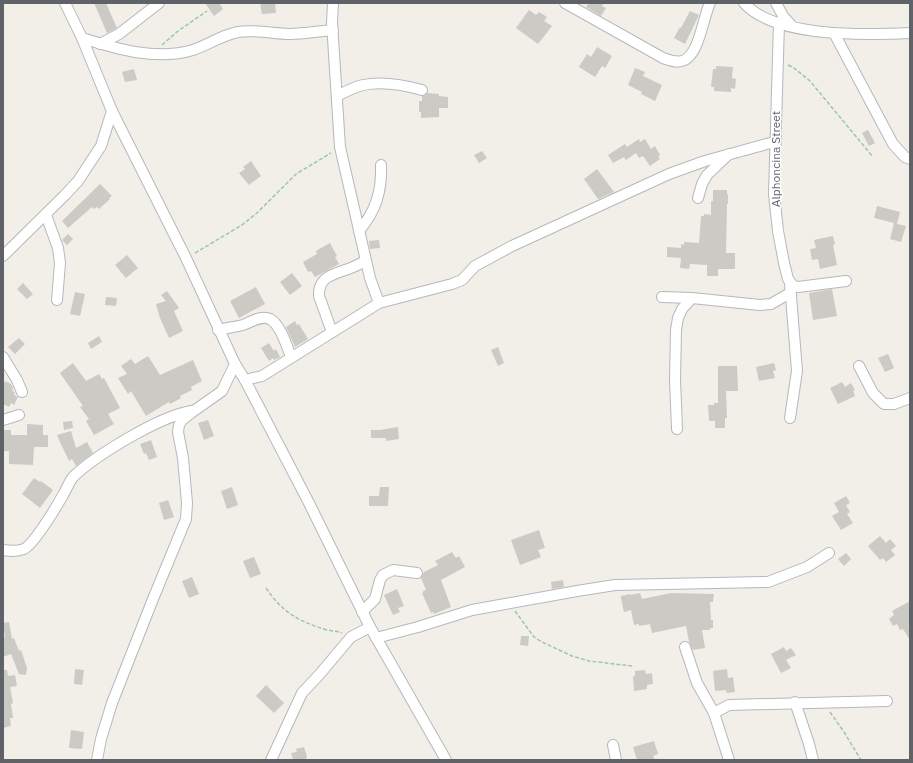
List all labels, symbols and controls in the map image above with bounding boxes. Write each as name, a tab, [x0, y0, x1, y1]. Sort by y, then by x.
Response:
street label: Alphoncina Street	[768, 111, 783, 207]

